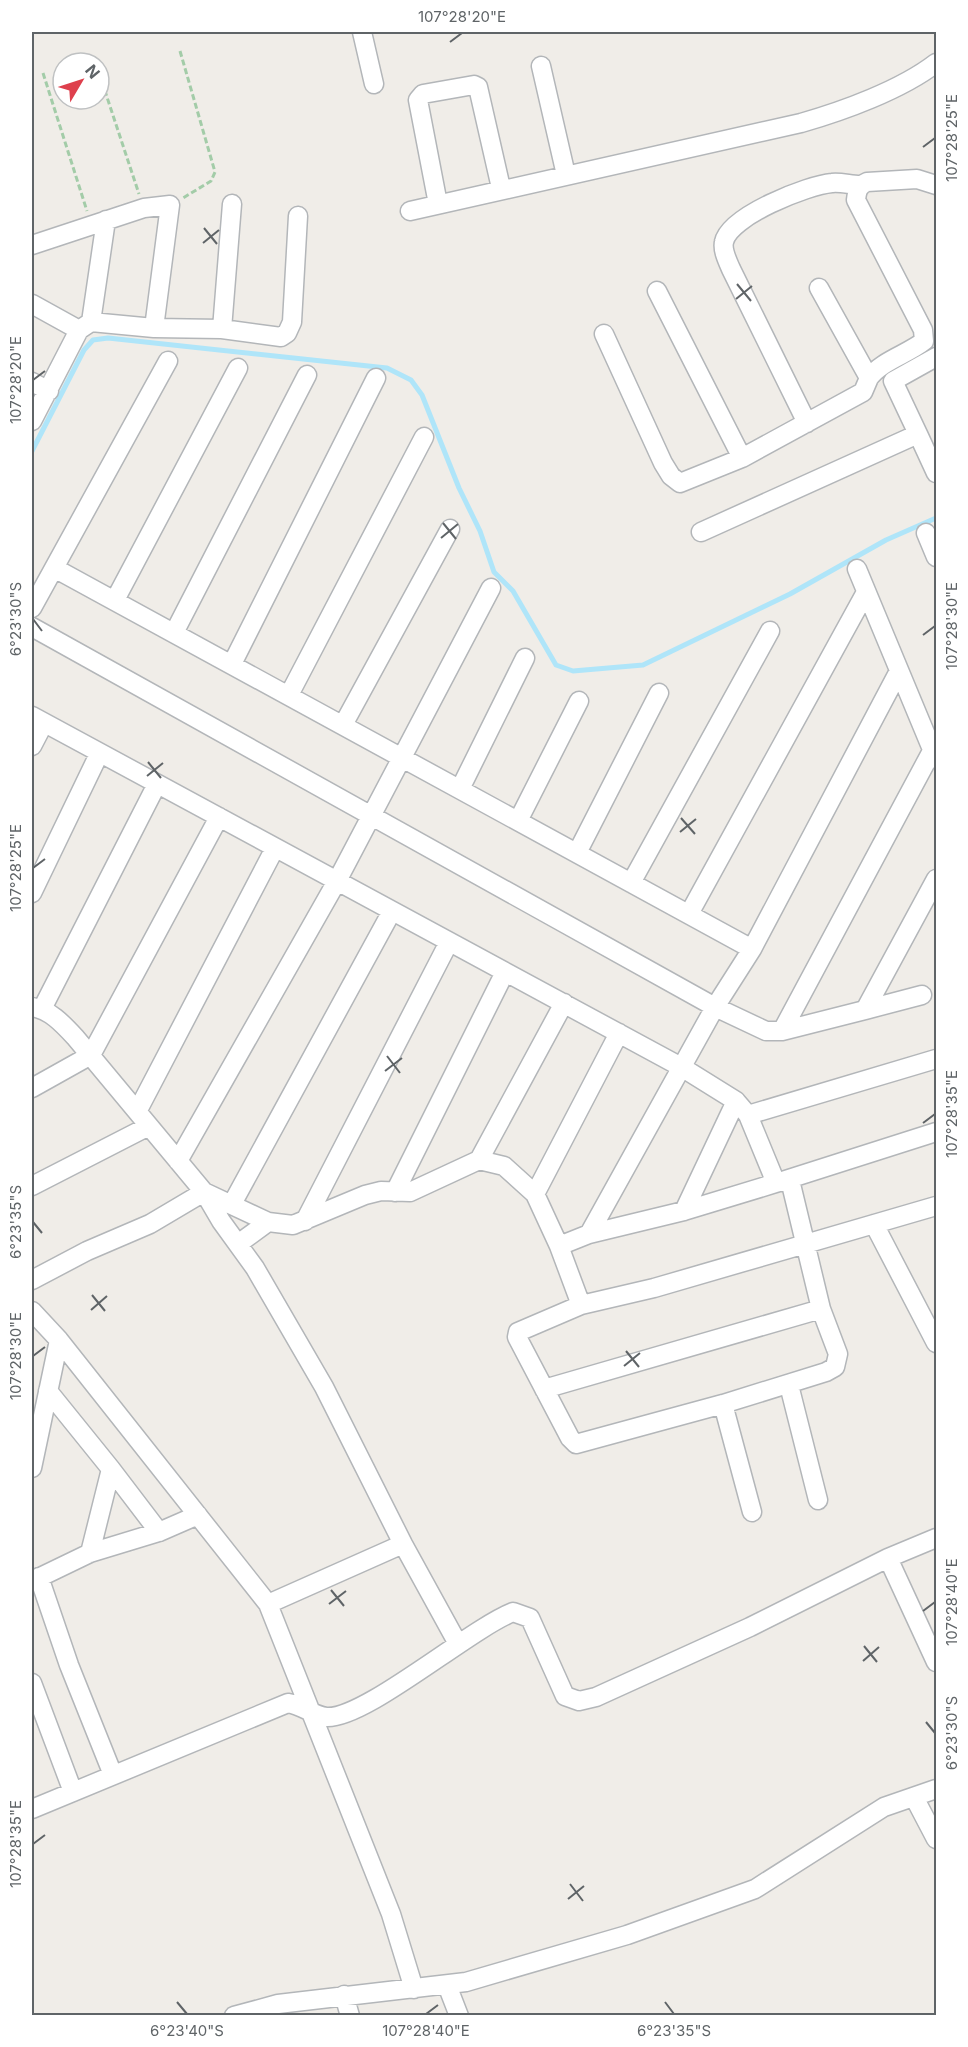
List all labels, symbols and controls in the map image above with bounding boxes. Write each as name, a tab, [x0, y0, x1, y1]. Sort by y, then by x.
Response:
text: 107°28'20"E	[418, 7, 506, 26]
north arrow	[51, 51, 111, 111]
text: N	[81, 61, 104, 83]
text: 107°28'25"E	[942, 94, 961, 182]
text: 107°28'20"E	[6, 336, 25, 424]
text: 6°23'30"S	[6, 582, 25, 656]
text: 107°28'30"E	[942, 582, 961, 670]
text: 107°28'25"E	[6, 824, 25, 912]
text: 107°28'35"E	[942, 1070, 961, 1158]
text: 6°23'35"S	[6, 1185, 25, 1259]
text: 107°28'30"E	[6, 1312, 25, 1400]
text: 107°28'40"E	[942, 1558, 961, 1646]
text: 6°23'30"S	[942, 1696, 961, 1770]
text: 107°28'35"E	[6, 1800, 25, 1888]
text: 6°23'40"S	[150, 2021, 224, 2040]
text: 107°28'40"E	[382, 2021, 470, 2040]
text: 6°23'35"S	[637, 2021, 711, 2040]

